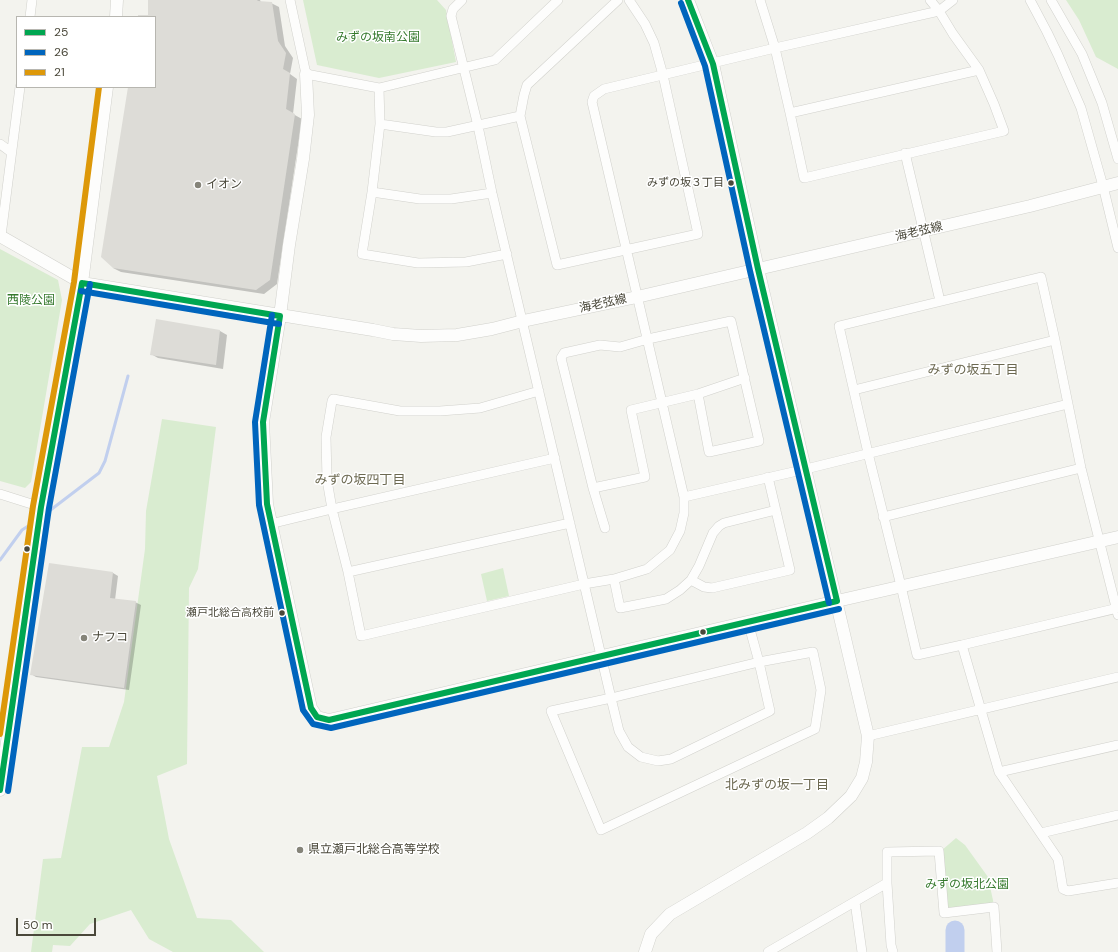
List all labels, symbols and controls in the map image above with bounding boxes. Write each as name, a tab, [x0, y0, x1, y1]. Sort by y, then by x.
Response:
legend	[16, 16, 156, 88]
text: 25	[54, 24, 68, 40]
park label: みずの坂南公園	[336, 31, 420, 45]
text: 26	[54, 44, 68, 60]
text: 21	[54, 64, 65, 80]
place label: みずの坂３丁目	[647, 176, 724, 190]
place label: イオン	[206, 178, 242, 192]
marker: みずの坂３丁目	[726, 178, 736, 188]
marker: イオン	[193, 180, 203, 190]
street label: 海老弦線	[894, 220, 944, 244]
street label: 海老弦線	[578, 292, 628, 316]
park label: 西陵公園	[7, 294, 55, 308]
district label: みずの坂五丁目	[928, 363, 1018, 379]
district label: みずの坂四丁目	[315, 473, 405, 489]
unlabelled marker	[22, 544, 32, 554]
place label: 瀬戸北総合高校前	[186, 606, 274, 620]
marker: 瀬戸北総合高校前	[277, 608, 287, 618]
unlabelled marker	[698, 627, 708, 637]
place label: ナフコ	[92, 631, 128, 645]
marker: ナフコ	[79, 633, 89, 643]
district label: 北みずの坂一丁目	[725, 778, 829, 794]
place label: 県立瀬戸北総合高等学校	[308, 843, 440, 857]
marker: 県立瀬戸北総合高等学校	[295, 845, 305, 855]
park label: みずの坂北公園	[925, 878, 1009, 892]
scale bar	[18, 910, 98, 936]
text: 50 m	[23, 917, 52, 933]

